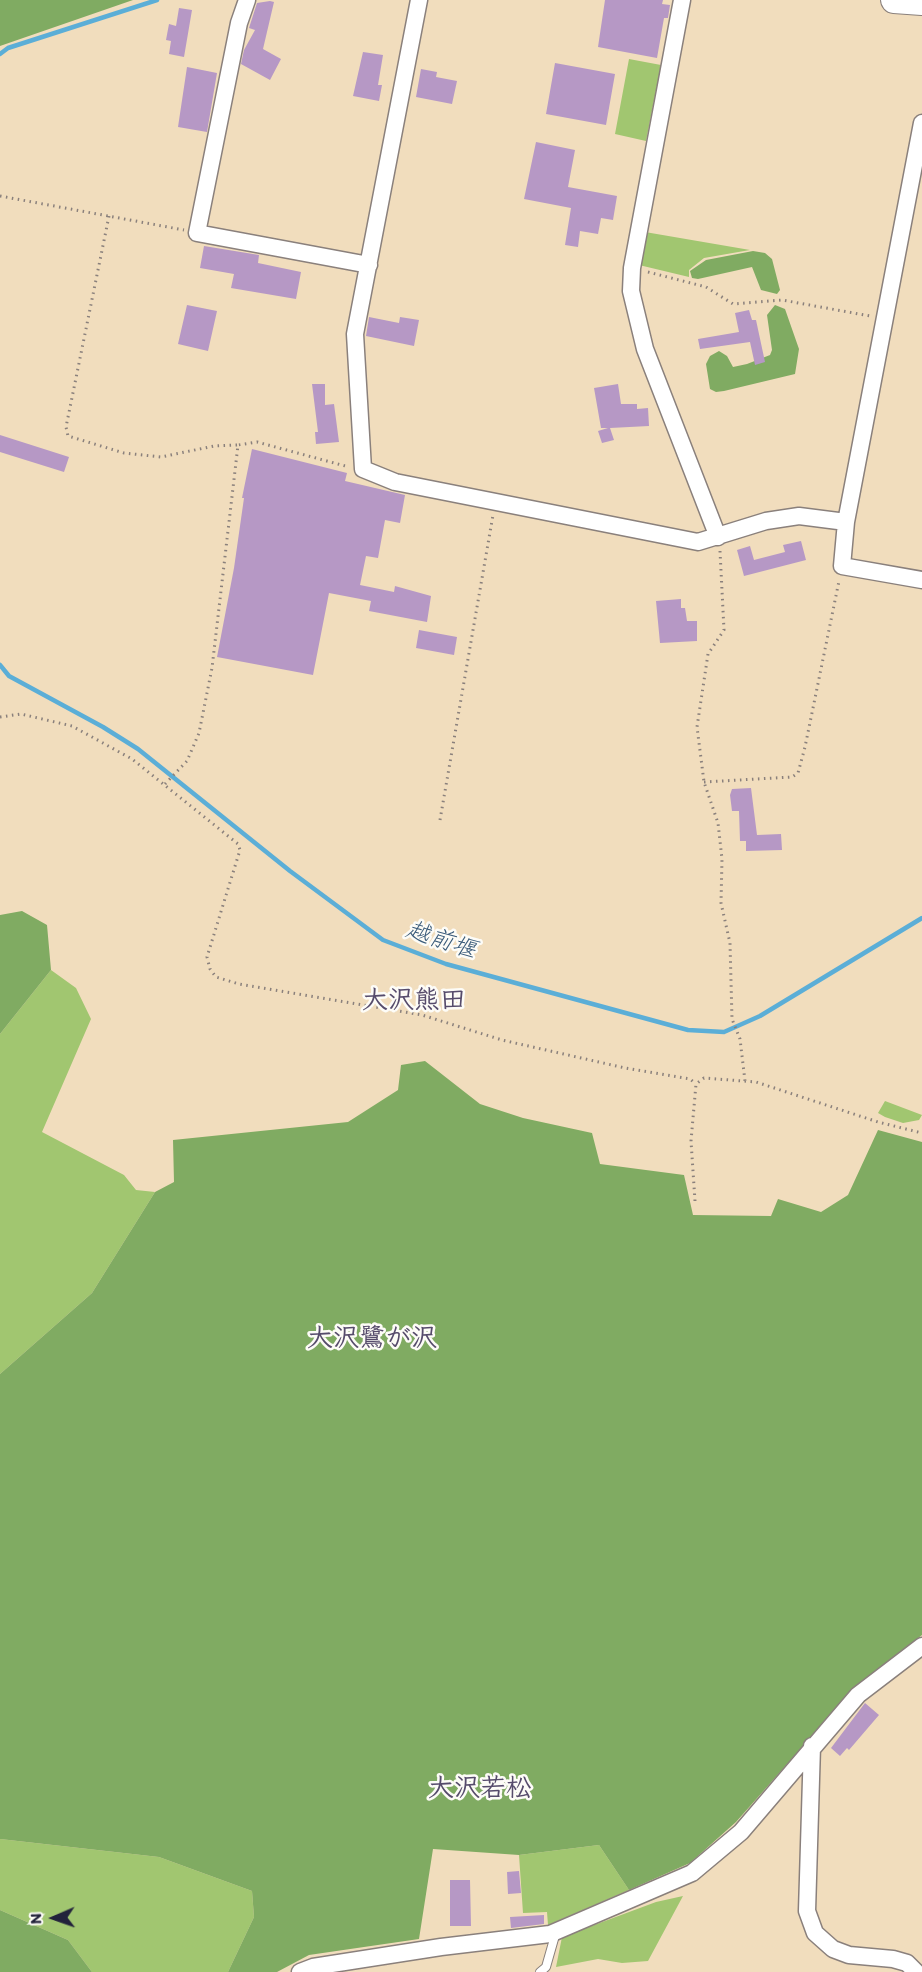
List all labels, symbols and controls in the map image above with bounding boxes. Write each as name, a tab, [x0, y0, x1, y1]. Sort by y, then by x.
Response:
water label: 越前堰	[402, 916, 480, 966]
district label: 大沢熊田	[362, 985, 466, 1017]
district label: 大沢鷺が沢	[307, 1323, 437, 1355]
district label: 大沢若松	[428, 1773, 532, 1805]
north arrow	[24, 1888, 84, 1948]
text: N	[26, 1913, 45, 1924]

